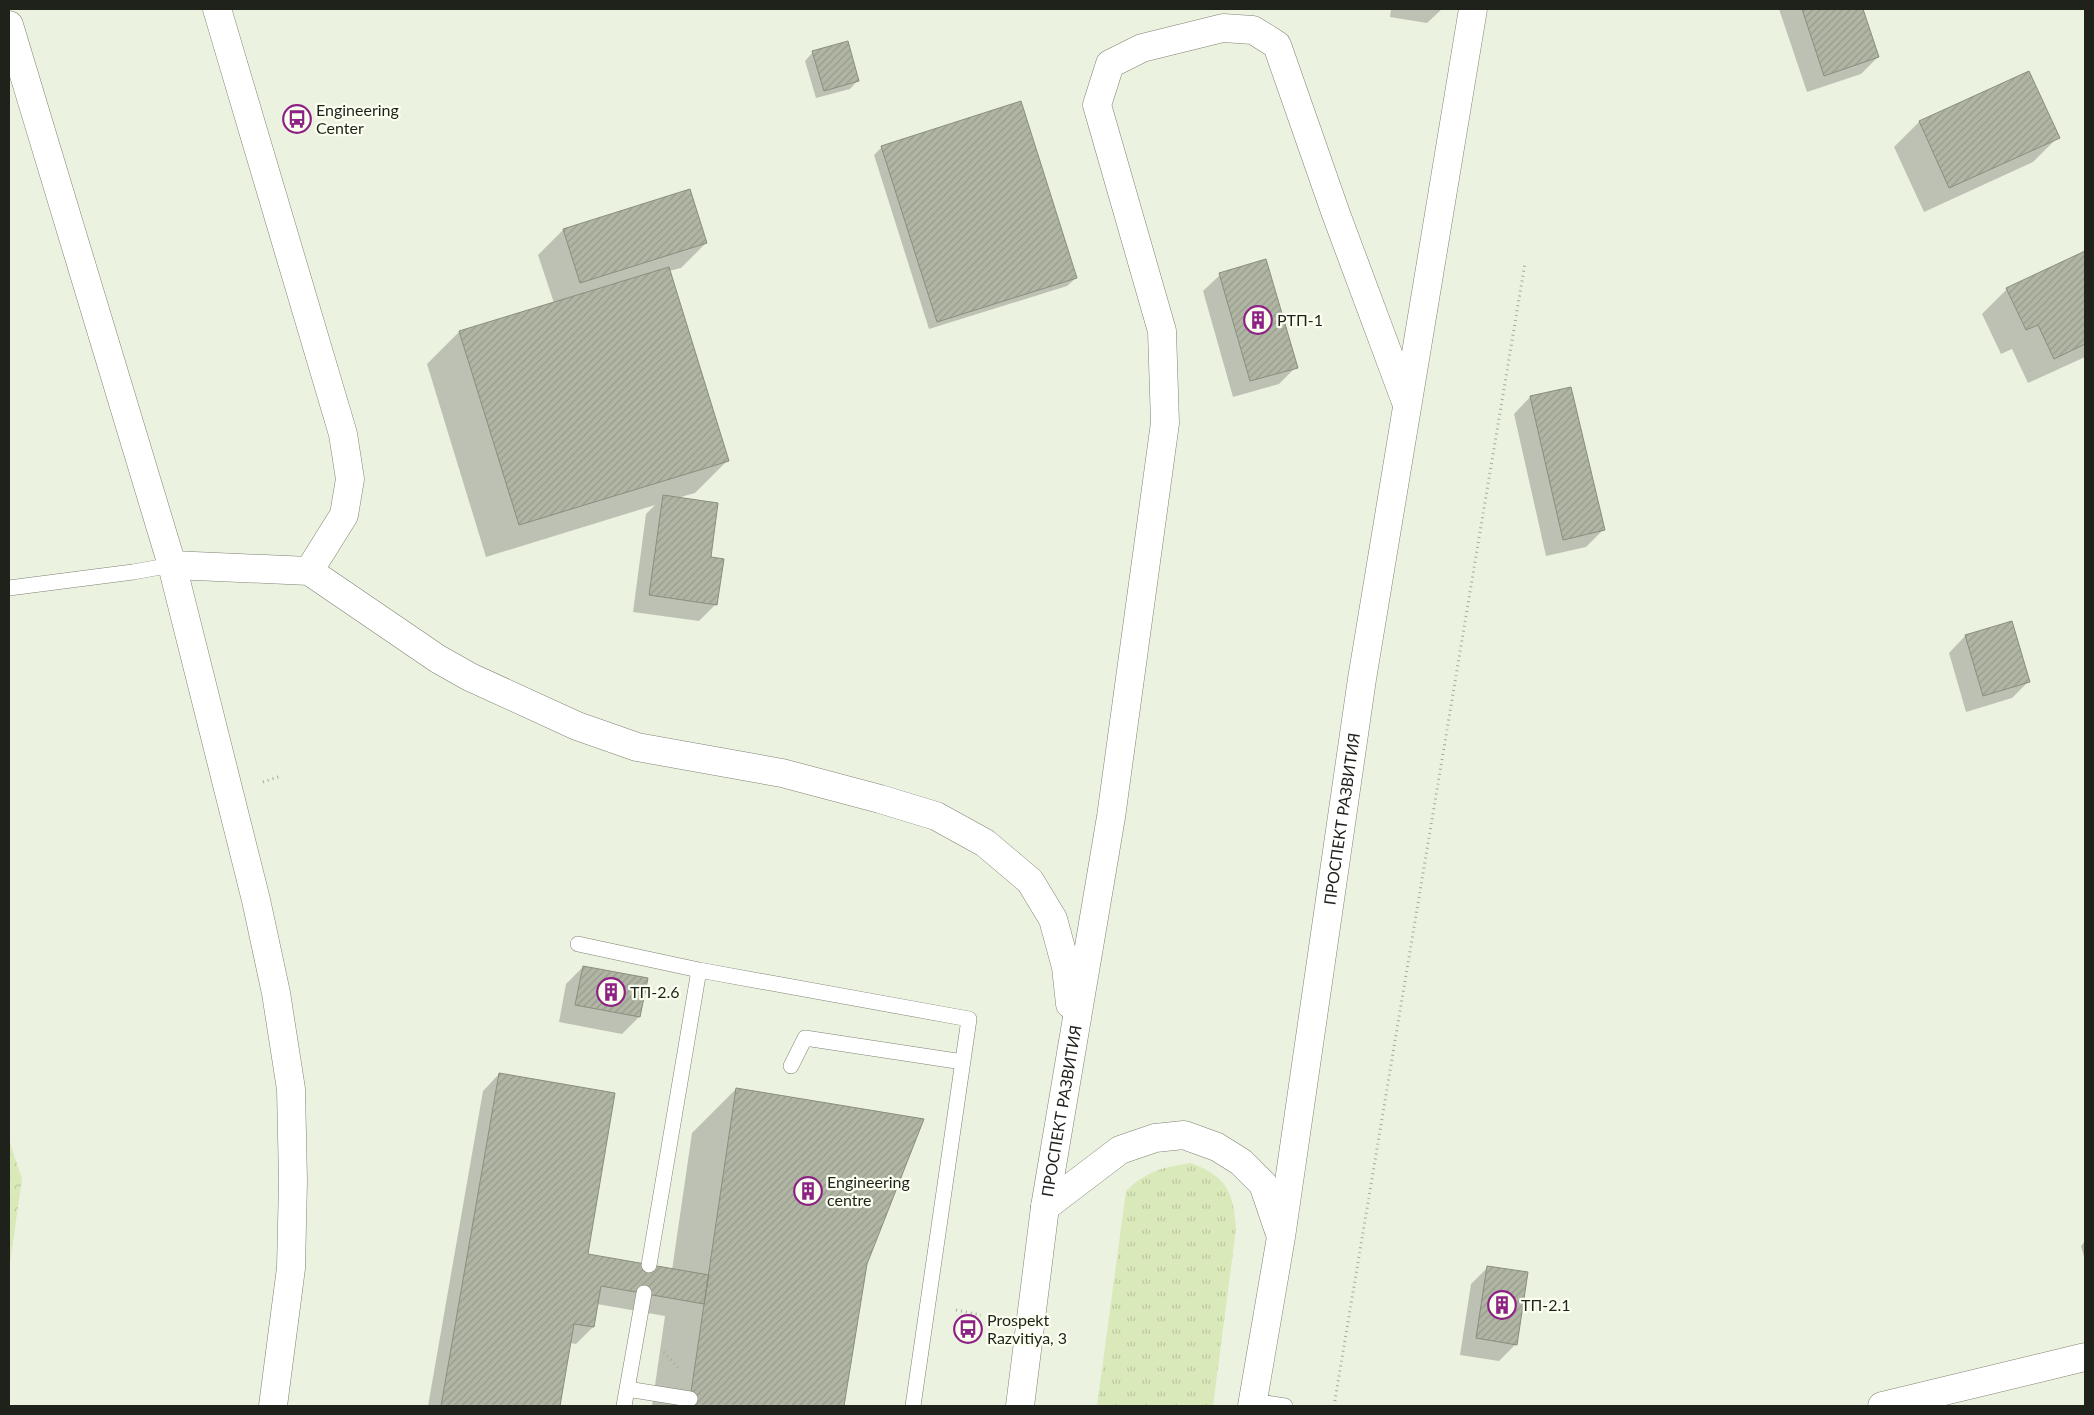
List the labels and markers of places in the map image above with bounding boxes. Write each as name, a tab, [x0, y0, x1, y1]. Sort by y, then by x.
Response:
place label: Engineering Center	[316, 100, 399, 137]
bus stop icon: Engineering Center	[282, 104, 312, 134]
building icon: РТП-1	[1243, 305, 1273, 335]
place label: РТП-1	[1277, 310, 1323, 329]
building icon: ТП-2.6	[596, 977, 626, 1007]
place label: ТП-2.6	[630, 982, 680, 1001]
place label: Engineering centre	[827, 1172, 910, 1209]
building icon: Engineering centre	[793, 1176, 823, 1206]
building icon: ТП-2.1	[1487, 1290, 1517, 1320]
place label: ТП-2.1	[1521, 1295, 1571, 1314]
place label: Prospekt Razvitiya, 3	[987, 1310, 1067, 1347]
bus stop icon: Prospekt Razvitiya, 3	[953, 1314, 983, 1344]

